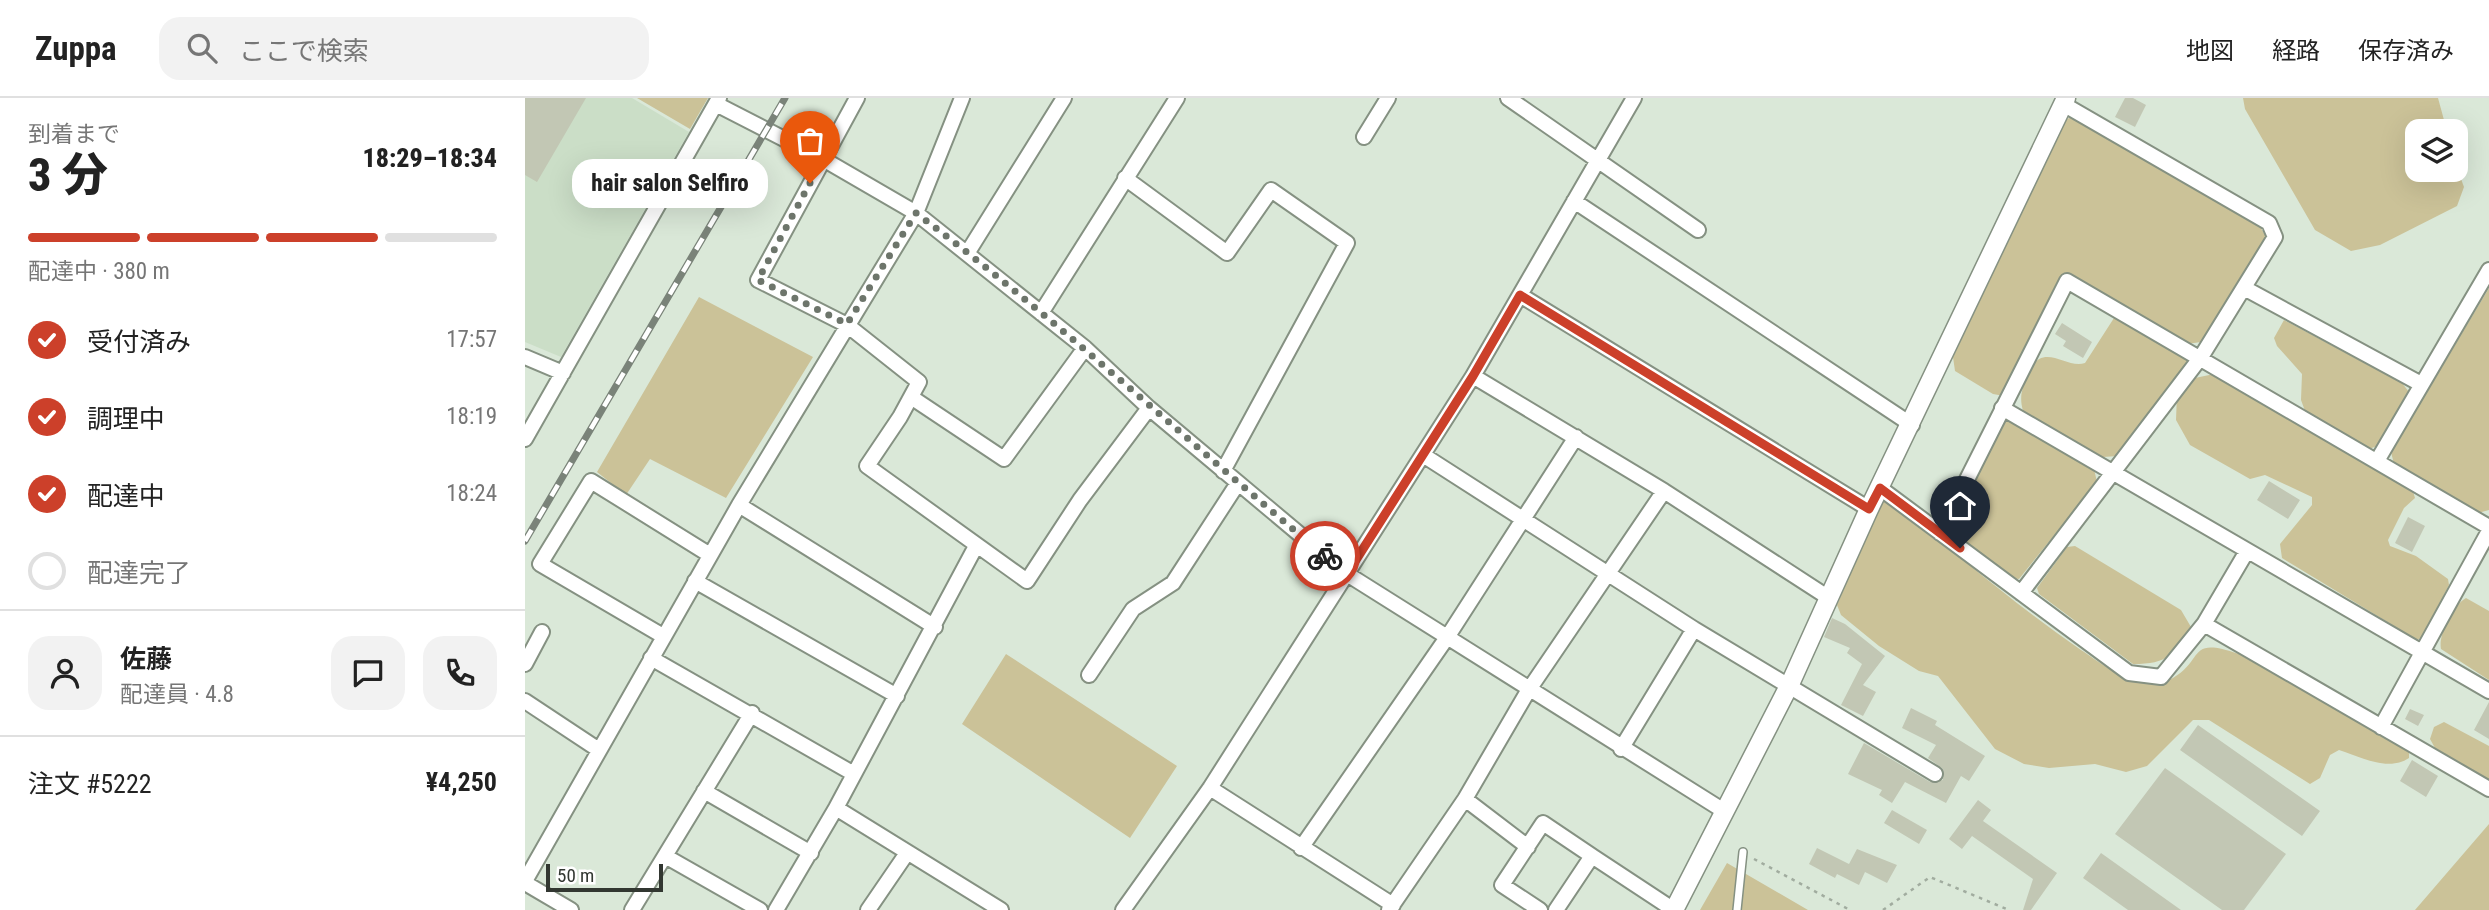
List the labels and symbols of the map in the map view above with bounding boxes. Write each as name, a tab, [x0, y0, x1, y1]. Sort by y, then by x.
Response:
pin	[780, 111, 840, 183]
callout: hair salon Selfiro	[572, 158, 768, 208]
pin	[1930, 476, 1990, 548]
courier	[1290, 521, 1360, 591]
scale bar	[546, 861, 663, 893]

